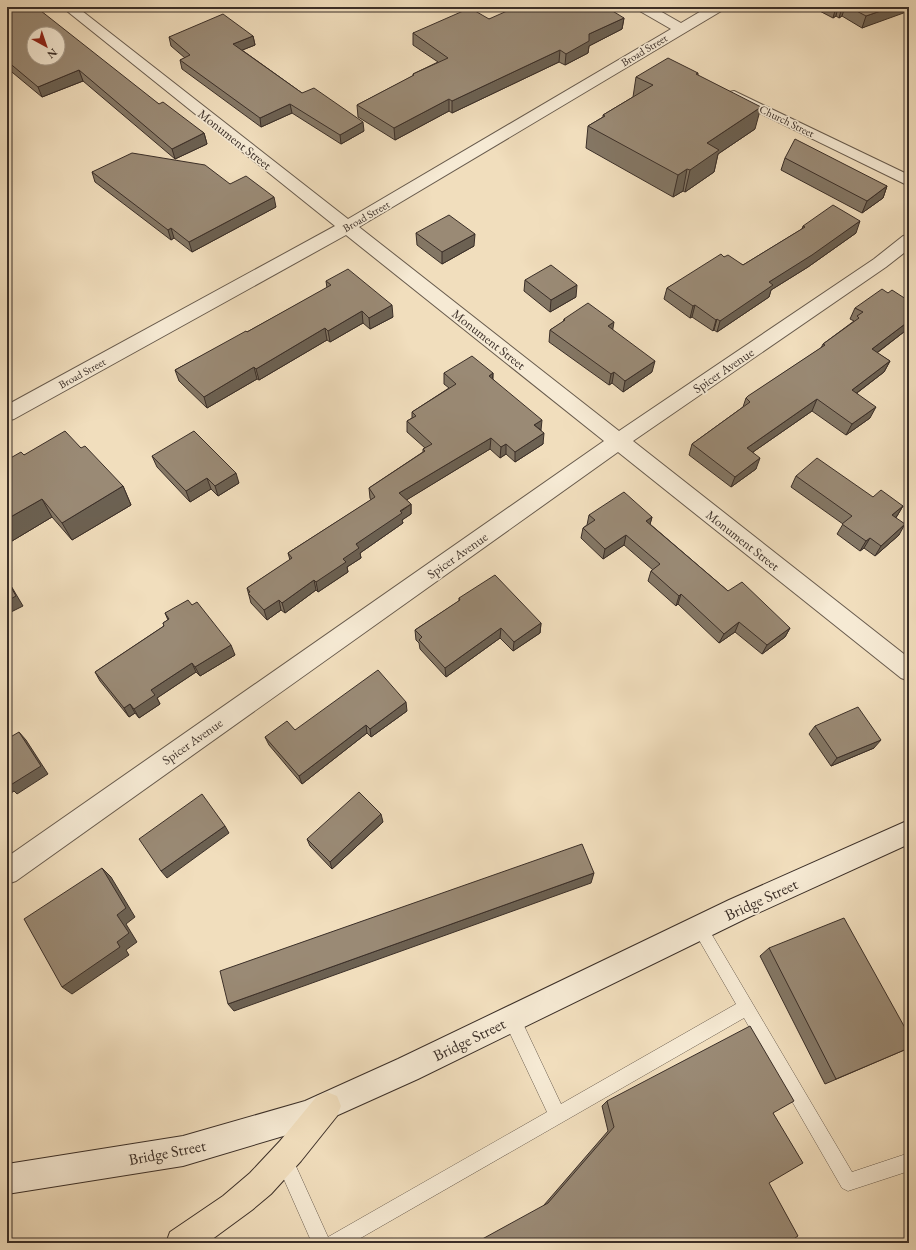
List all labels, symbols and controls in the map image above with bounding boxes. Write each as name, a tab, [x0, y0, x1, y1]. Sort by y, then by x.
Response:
north arrow	[26, 26, 66, 66]
street label: Broad Street	[618, 30, 670, 69]
text: N	[44, 45, 60, 62]
street label: Church Street	[757, 102, 817, 141]
street label: Monument Street	[194, 105, 275, 173]
street label: Broad Street	[340, 197, 392, 235]
street label: Monument Street	[448, 305, 529, 373]
street label: Spicer Avenue	[689, 344, 757, 397]
street label: Broad Street	[56, 354, 108, 392]
street label: Monument Street	[702, 506, 783, 574]
street label: Spicer Avenue	[424, 528, 491, 583]
street label: Spicer Avenue	[159, 714, 226, 769]
street label: Bridge Street	[721, 873, 801, 926]
street label: Bridge Street	[429, 1013, 509, 1066]
street label: Bridge Street	[127, 1135, 208, 1170]

